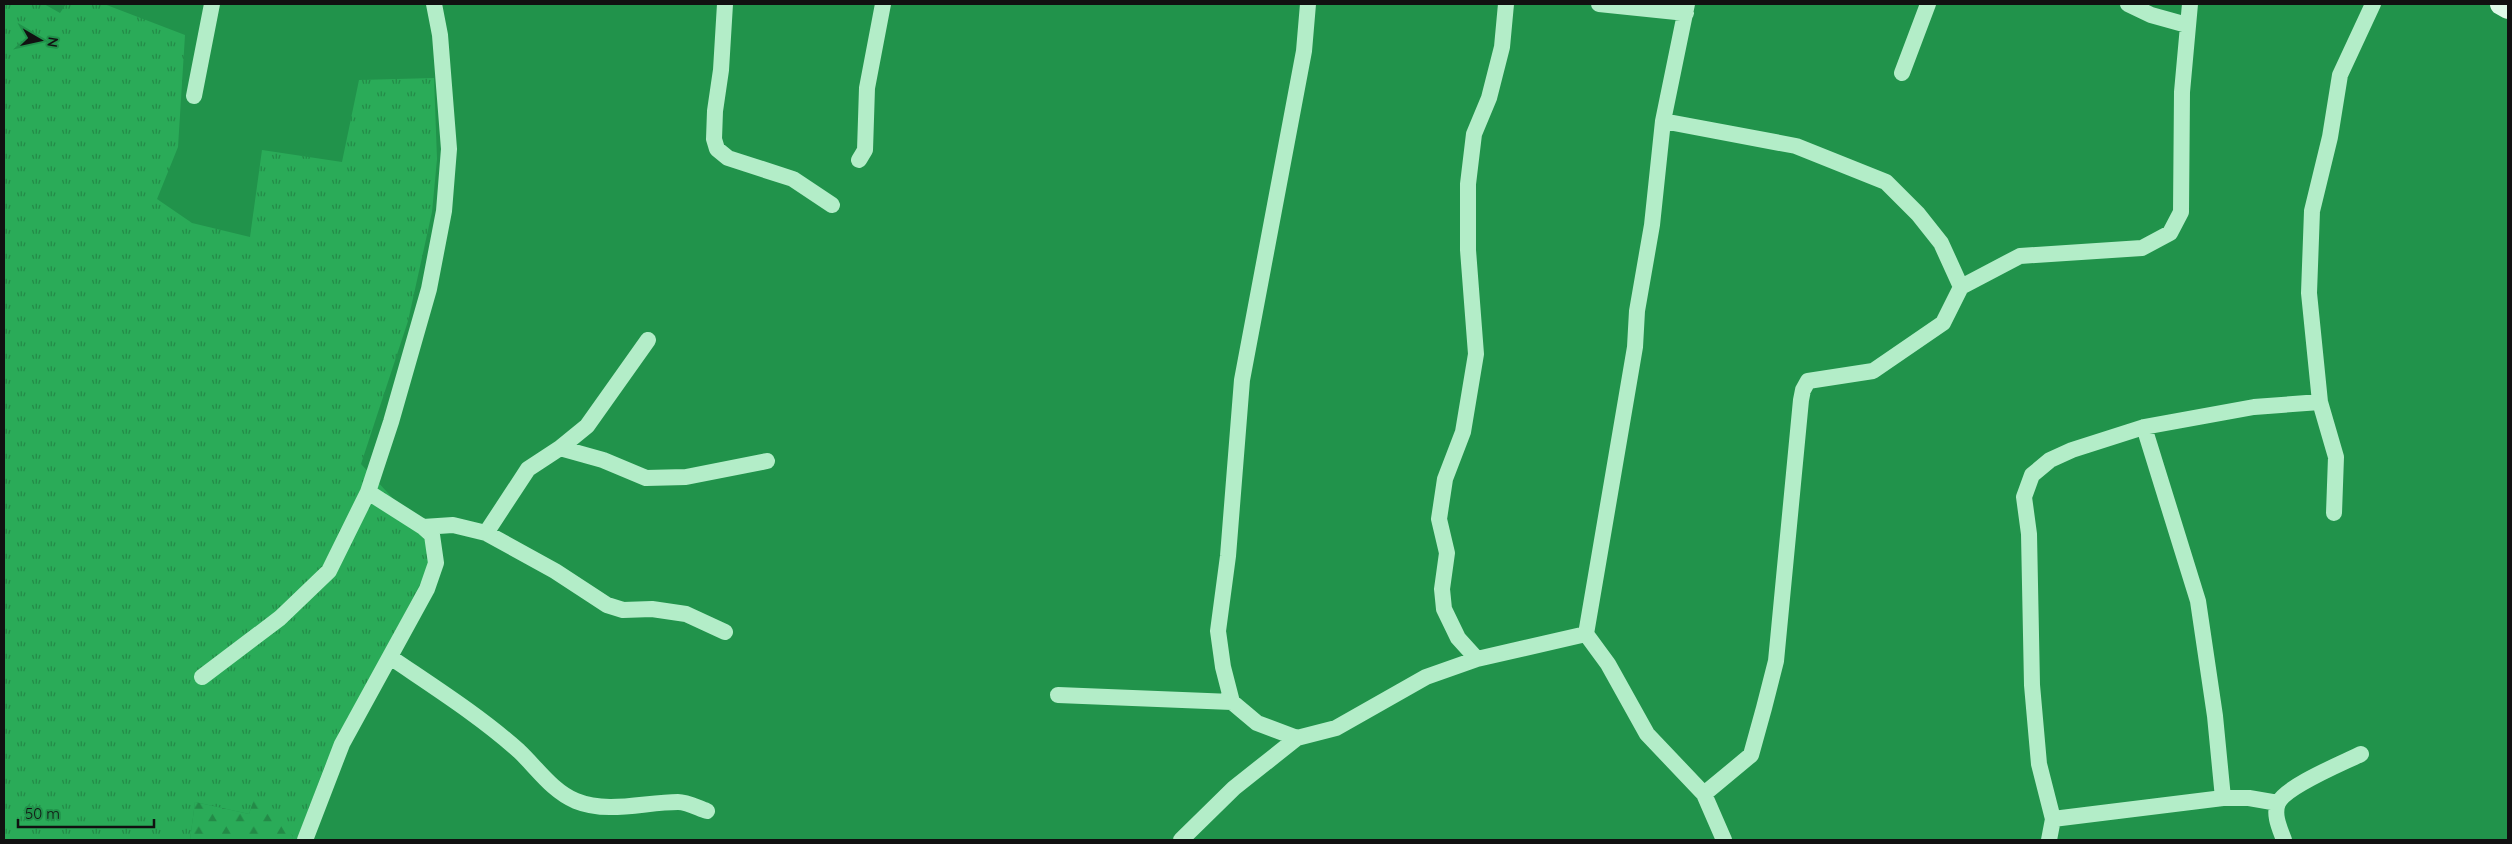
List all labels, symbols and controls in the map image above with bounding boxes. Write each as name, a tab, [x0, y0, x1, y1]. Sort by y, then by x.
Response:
north arrow	[15, 15, 65, 65]
text: N	[43, 36, 63, 49]
scale bar	[18, 796, 154, 828]
text: 50 m	[25, 804, 60, 823]

